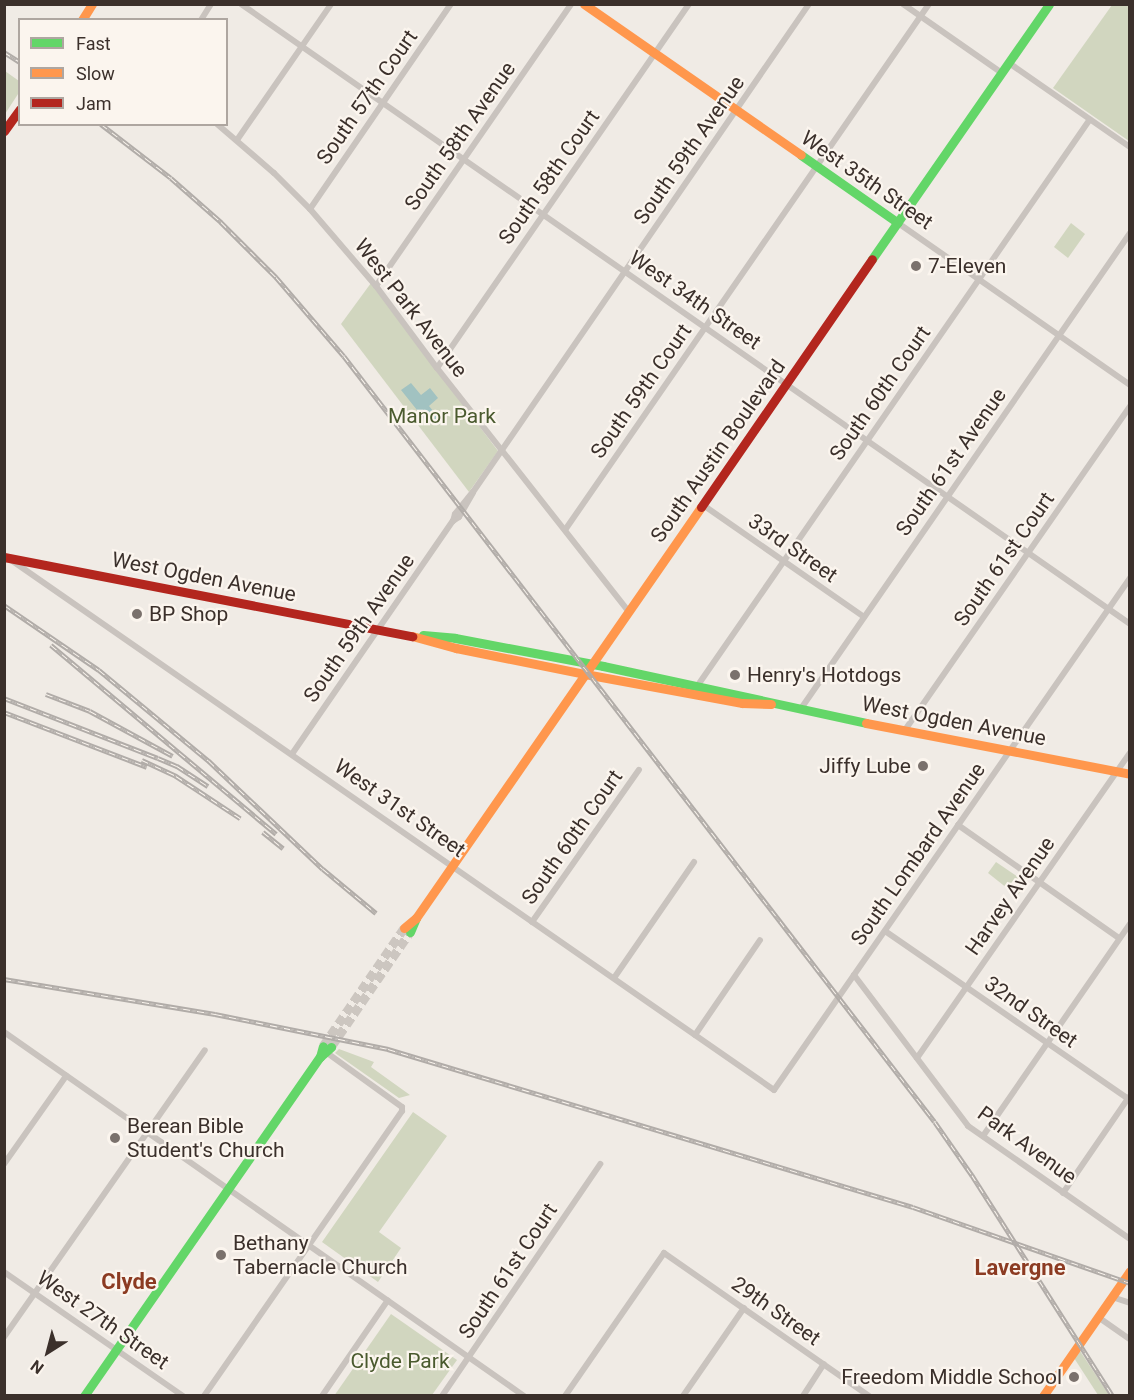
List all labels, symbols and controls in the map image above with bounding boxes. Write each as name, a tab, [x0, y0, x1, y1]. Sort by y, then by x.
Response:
legend	[18, 18, 228, 126]
street label: South 57th Court	[311, 25, 423, 169]
text: Fast	[76, 33, 111, 54]
street label: South 58th Avenue	[399, 57, 521, 215]
text: Slow	[76, 63, 115, 84]
street label: South 59th Avenue	[628, 71, 750, 229]
text: Jam	[76, 93, 112, 114]
street label: South 58th Court	[493, 105, 605, 249]
street label: West 35th Street	[796, 125, 938, 235]
street label: West Park Avenue	[349, 234, 473, 382]
street label: West 34th Street	[624, 245, 766, 355]
place label: 7-Eleven	[928, 253, 1006, 279]
marker: 7-Eleven	[909, 259, 923, 273]
street label: South 59th Court	[585, 319, 697, 463]
street label: South 60th Court	[824, 321, 936, 465]
street label: South Austin Boulevard	[645, 355, 791, 547]
street label: South 61st Avenue	[891, 383, 1011, 541]
park label: Manor Park	[388, 403, 496, 429]
street label: South 61st Court	[948, 487, 1060, 631]
street label: 33rd Street	[744, 508, 842, 588]
street label: West Ogden Avenue	[110, 547, 298, 607]
street label: South 59th Avenue	[298, 549, 420, 707]
place label: BP Shop	[149, 601, 228, 627]
marker: BP Shop	[130, 607, 144, 621]
place label: Henry's Hotdogs	[747, 662, 901, 688]
marker: Henry's Hotdogs	[728, 668, 742, 682]
street label: West Ogden Avenue	[860, 691, 1048, 751]
street label: West 31st Street	[330, 753, 470, 863]
place label: Jiffy Lube	[819, 753, 911, 779]
street label: South Lombard Avenue	[845, 758, 991, 950]
marker: Jiffy Lube	[916, 759, 930, 773]
street label: South 60th Court	[516, 765, 628, 909]
street label: Harvey Avenue	[960, 832, 1060, 960]
street label: 32nd Street	[980, 971, 1082, 1053]
street label: Park Avenue	[973, 1101, 1081, 1189]
place label: Berean Bible Student's Church	[127, 1113, 285, 1163]
marker: Berean Bible Student's Church	[108, 1131, 122, 1145]
street label: South 61st Court	[453, 1198, 563, 1344]
place label: Bethany Tabernacle Church	[233, 1230, 408, 1280]
marker: Bethany Tabernacle Church	[214, 1248, 228, 1262]
district label: Lavergne	[974, 1255, 1066, 1281]
street label: West 27th Street	[32, 1265, 174, 1375]
district label: Clyde	[101, 1269, 157, 1295]
street label: 29th Street	[727, 1271, 825, 1351]
north arrow	[18, 1322, 78, 1382]
park label: Clyde Park	[350, 1348, 450, 1374]
text: N	[27, 1356, 47, 1378]
place label: Freedom Middle School	[841, 1364, 1062, 1390]
marker: Freedom Middle School	[1067, 1370, 1081, 1384]

